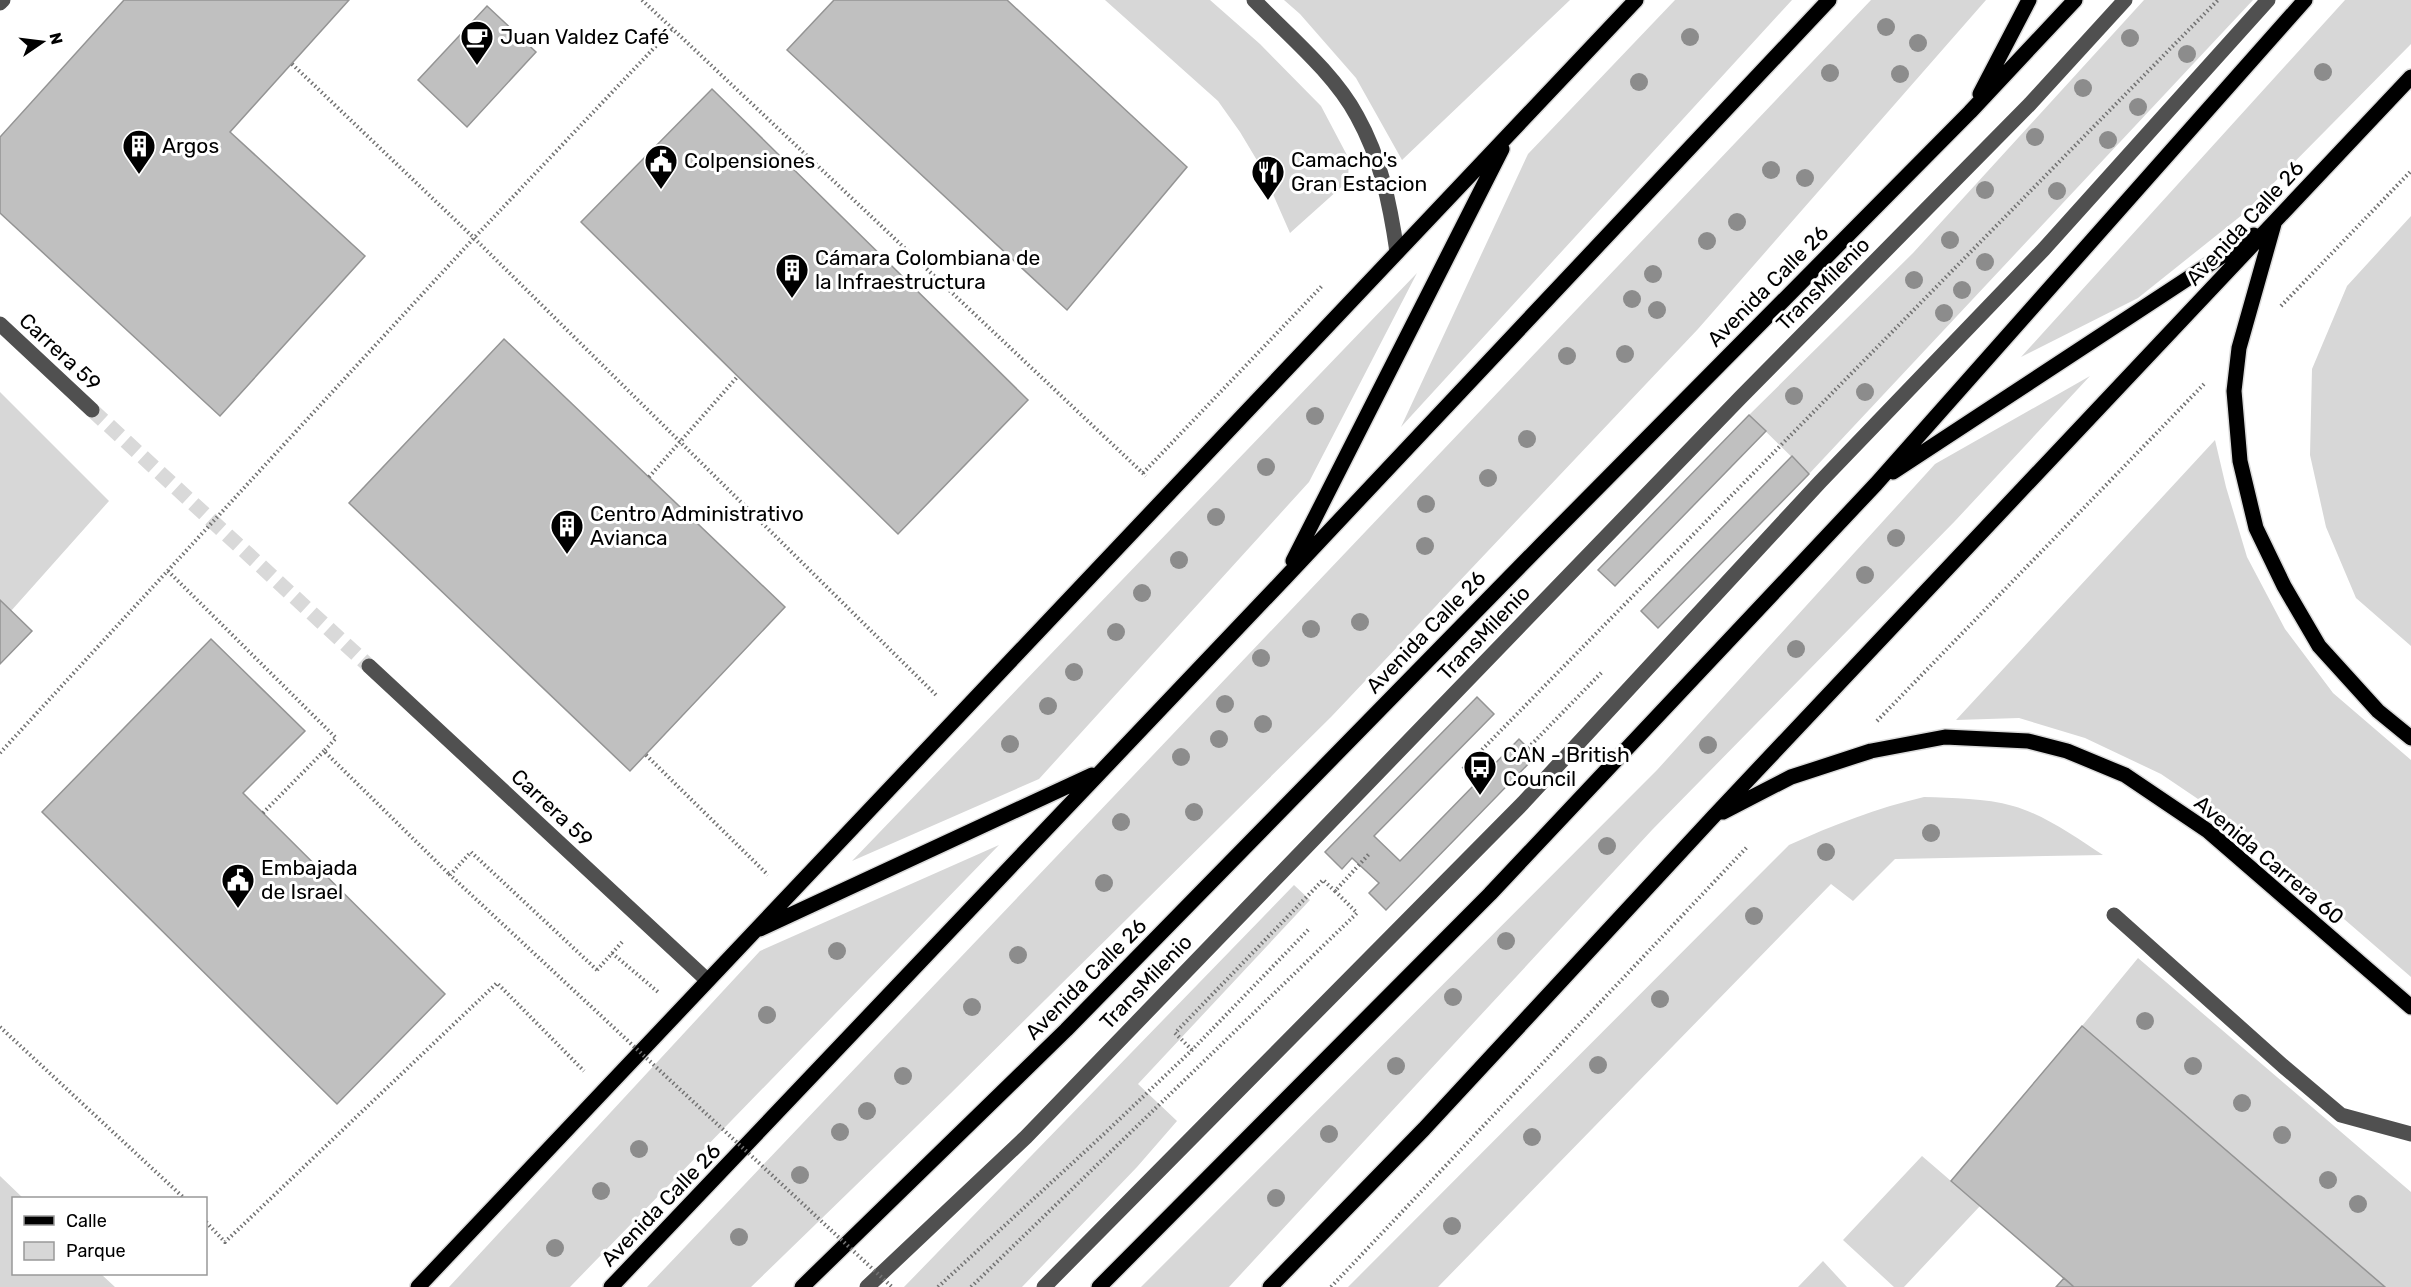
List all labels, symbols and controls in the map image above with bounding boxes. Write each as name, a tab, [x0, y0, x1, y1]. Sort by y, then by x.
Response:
north arrow	[12, 12, 72, 72]
cafe icon: Juan Valdez Café	[459, 19, 495, 66]
place label: Juan Valdez Café	[500, 24, 669, 49]
text: N	[45, 31, 67, 46]
building icon: Argos	[121, 128, 157, 175]
place label: Argos	[162, 133, 219, 158]
public building icon: Colpensiones	[643, 143, 679, 190]
place label: Camacho's Gran Estacion	[1291, 147, 1427, 196]
place label: Colpensiones	[684, 148, 815, 173]
restaurant icon: Camacho's Gran Estacion	[1250, 154, 1286, 201]
street label: Avenida Calle 26	[2181, 155, 2309, 290]
street label: Avenida Calle 26	[1702, 220, 1833, 351]
street label: TransMilenio	[1771, 232, 1875, 336]
place label: Cámara Colombiana de la Infraestructura	[815, 245, 1040, 294]
building icon: Cámara Colombiana de la Infraestructura	[774, 252, 810, 299]
street label: Carrera 59	[14, 308, 106, 396]
place label: Centro Administrativo Avianca	[590, 501, 804, 550]
building icon: Centro Administrativo Avianca	[549, 508, 585, 555]
street label: Avenida Calle 26	[1361, 565, 1491, 698]
street label: TransMilenio	[1432, 580, 1535, 685]
place label: CAN - British Council	[1503, 742, 1630, 791]
bus stop icon: CAN - British Council	[1462, 749, 1498, 796]
street label: Carrera 59	[506, 764, 598, 852]
street label: Avenida Carrera 60	[2190, 790, 2349, 929]
place label: Embajada de Israel	[261, 855, 358, 904]
public building icon: Embajada de Israel	[220, 862, 256, 909]
street label: Avenida Calle 26	[1020, 913, 1151, 1044]
street label: TransMilenio	[1094, 929, 1197, 1034]
street label: Avenida Calle 26	[596, 1138, 726, 1271]
legend	[12, 1197, 207, 1275]
text: Calle	[66, 1210, 107, 1232]
text: Parque	[66, 1240, 126, 1262]

